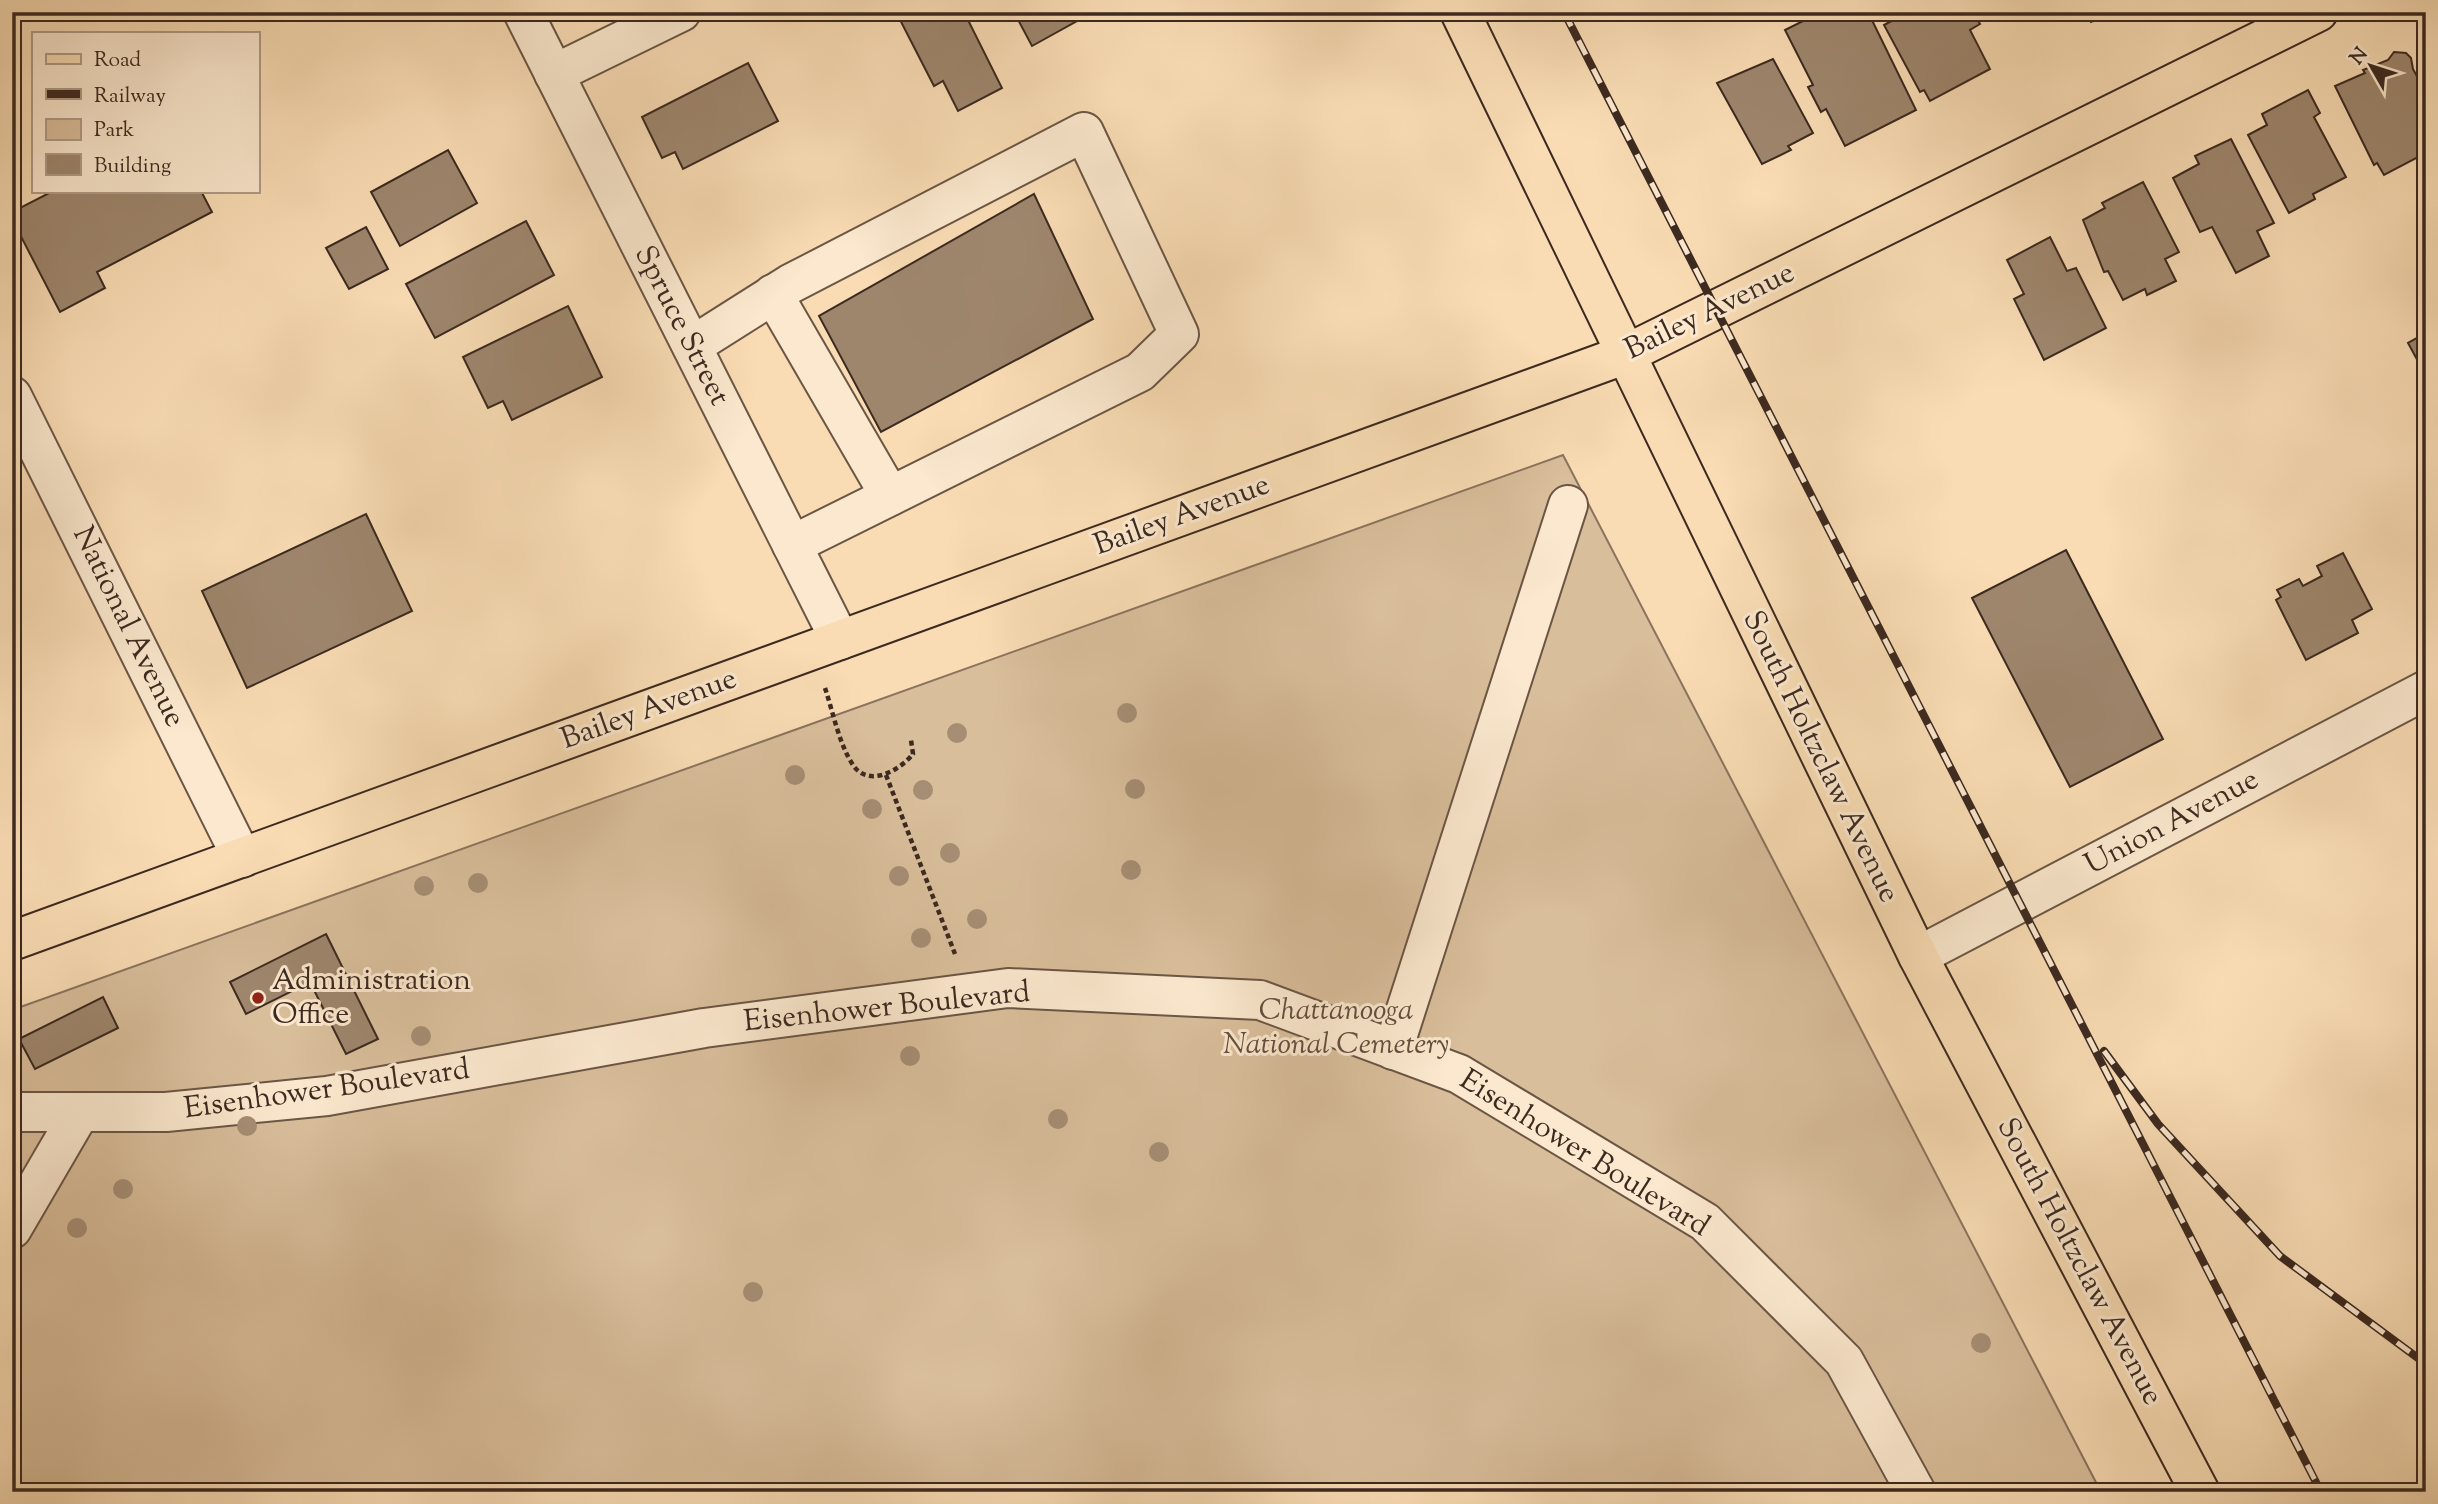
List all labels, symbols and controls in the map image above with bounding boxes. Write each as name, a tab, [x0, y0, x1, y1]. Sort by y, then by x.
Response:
legend	[32, 32, 259, 192]
north arrow	[2336, 32, 2406, 102]
text: N	[2344, 42, 2375, 71]
text: Road	[94, 46, 141, 76]
text: Railway	[94, 82, 166, 112]
text: Park	[94, 116, 135, 146]
text: Building	[94, 152, 171, 182]
street label: Spruce Street	[622, 239, 740, 413]
street label: Bailey Avenue	[1618, 252, 1802, 372]
street label: Bailey Avenue	[1088, 464, 1276, 568]
street label: National Avenue	[61, 519, 195, 735]
street label: South Holtzclaw Avenue	[1731, 604, 1909, 910]
street label: Bailey Avenue	[555, 658, 743, 762]
street label: Union Avenue	[2077, 759, 2267, 887]
place label: Administration Office	[272, 960, 471, 1037]
street label: Eisenhower Boulevard	[742, 972, 1032, 1044]
marker: Administration Office	[250, 990, 266, 1006]
park label: Chattanooga National Cemetery	[1223, 990, 1449, 1067]
street label: Eisenhower Boulevard	[182, 1049, 472, 1131]
street label: Eisenhower Boulevard	[1451, 1060, 1717, 1248]
street label: South Holtzclaw Avenue	[1985, 1111, 2173, 1413]

